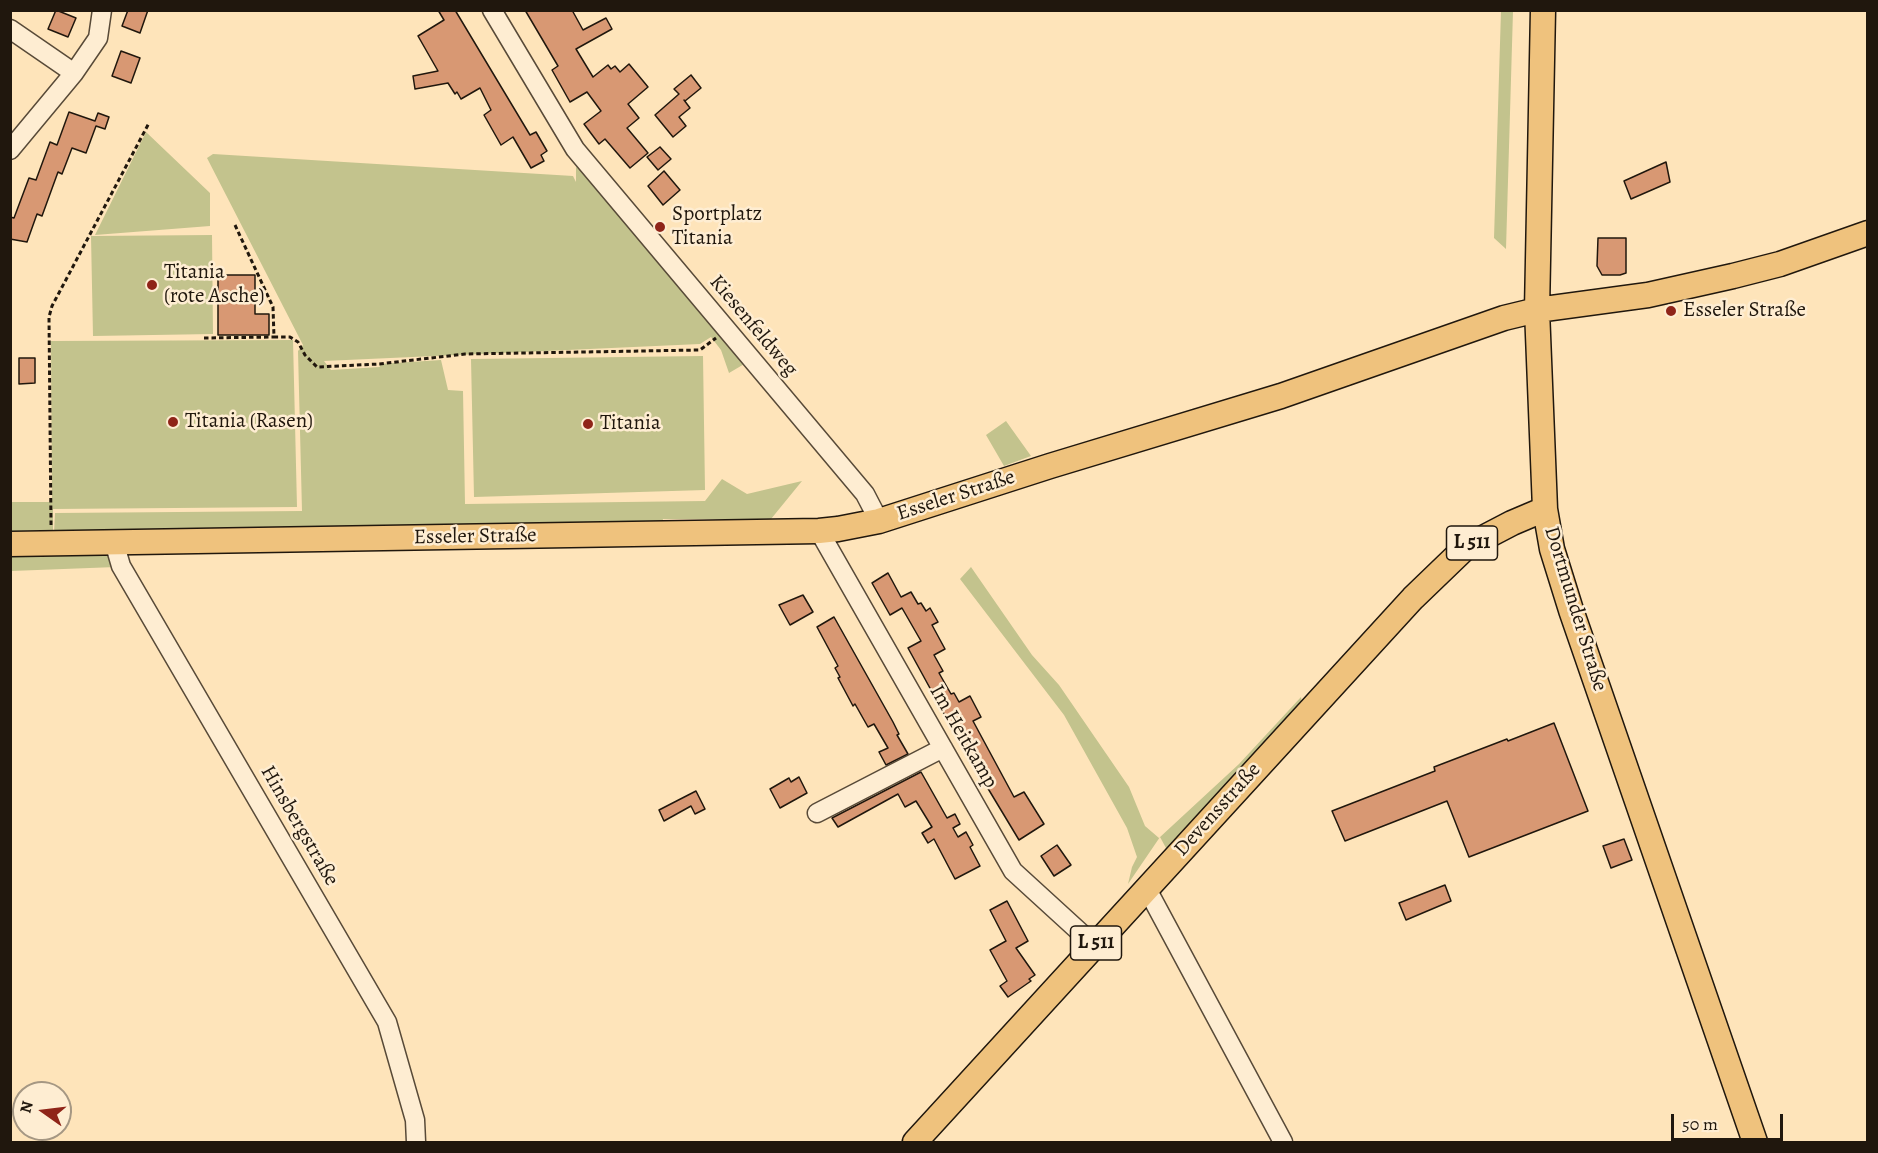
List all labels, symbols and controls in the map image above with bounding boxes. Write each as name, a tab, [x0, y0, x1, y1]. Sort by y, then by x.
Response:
place label: Sportplatz Titania	[672, 202, 762, 252]
marker: Sportplatz Titania	[653, 220, 667, 234]
place label: Titania (rote Asche)	[164, 260, 265, 310]
street label: Kiesenfeldweg	[703, 270, 803, 382]
marker: Titania (rote Asche)	[145, 278, 159, 292]
place label: Esseler Straße	[1683, 298, 1806, 324]
marker: Esseler Straße	[1664, 304, 1678, 318]
place label: Titania (Rasen)	[185, 409, 313, 435]
place label: Titania	[600, 411, 661, 437]
marker: Titania (Rasen)	[166, 415, 180, 429]
marker: Titania	[581, 417, 595, 431]
street label: Esseler Straße	[894, 465, 1018, 527]
street label: Esseler Straße	[413, 523, 537, 551]
street label: Dortmunder Straße	[1538, 524, 1612, 694]
road number: L 511	[1446, 526, 1498, 560]
street label: Im Heitkamp	[923, 681, 1003, 793]
street label: Devensstraße	[1169, 758, 1267, 862]
street label: Hinsbergstraße	[254, 761, 344, 891]
road number: L 511	[1070, 926, 1122, 960]
north arrow	[12, 1081, 72, 1141]
text: N	[14, 1099, 39, 1115]
scale bar	[1674, 1102, 1786, 1140]
text: 50 m	[1682, 1112, 1718, 1136]

